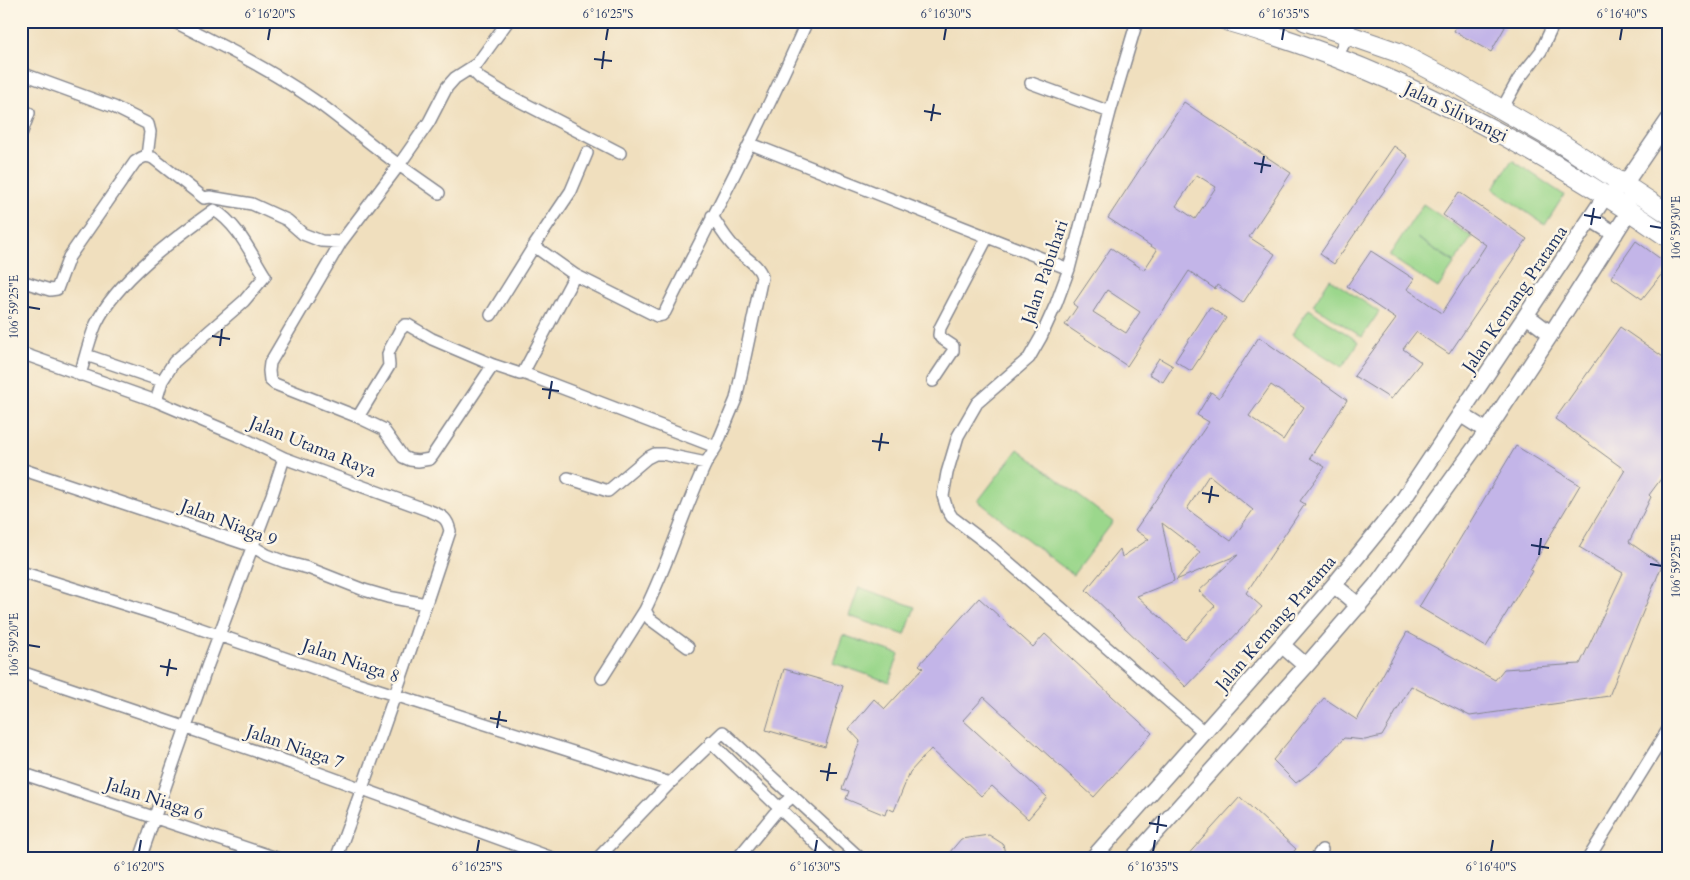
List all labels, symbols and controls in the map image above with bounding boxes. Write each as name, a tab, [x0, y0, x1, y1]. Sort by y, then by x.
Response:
text: 6°16'20"S	[245, 6, 295, 22]
text: 6°16'25"S	[583, 6, 633, 22]
text: 6°16'30"S	[921, 6, 971, 22]
text: 6°16'35"S	[1259, 6, 1309, 22]
text: 6°16'40"S	[1597, 6, 1647, 22]
street label: Jalan Siliwangi	[1397, 75, 1512, 148]
text: 106°59'30"E	[1668, 196, 1684, 260]
street label: Jalan Pabuhari	[1015, 217, 1074, 330]
street label: Jalan Kemang Pratama	[1455, 220, 1574, 380]
text: 106°59'25"E	[6, 275, 22, 339]
street label: Jalan Utama Raya	[243, 409, 380, 484]
street label: Jalan Niaga 9	[174, 492, 281, 553]
text: 106°59'25"E	[1668, 534, 1684, 598]
street label: Jalan Kemang Pratama	[1208, 550, 1342, 699]
text: 106°59'20"E	[6, 613, 22, 677]
street label: Jalan Niaga 8	[296, 632, 403, 689]
street label: Jalan Niaga 7	[240, 718, 347, 775]
street label: Jalan Niaga 6	[100, 771, 207, 827]
text: 6°16'20"S	[114, 859, 164, 875]
text: 6°16'25"S	[452, 859, 502, 875]
text: 6°16'30"S	[790, 859, 840, 875]
text: 6°16'35"S	[1128, 859, 1178, 875]
text: 6°16'40"S	[1466, 859, 1516, 875]

